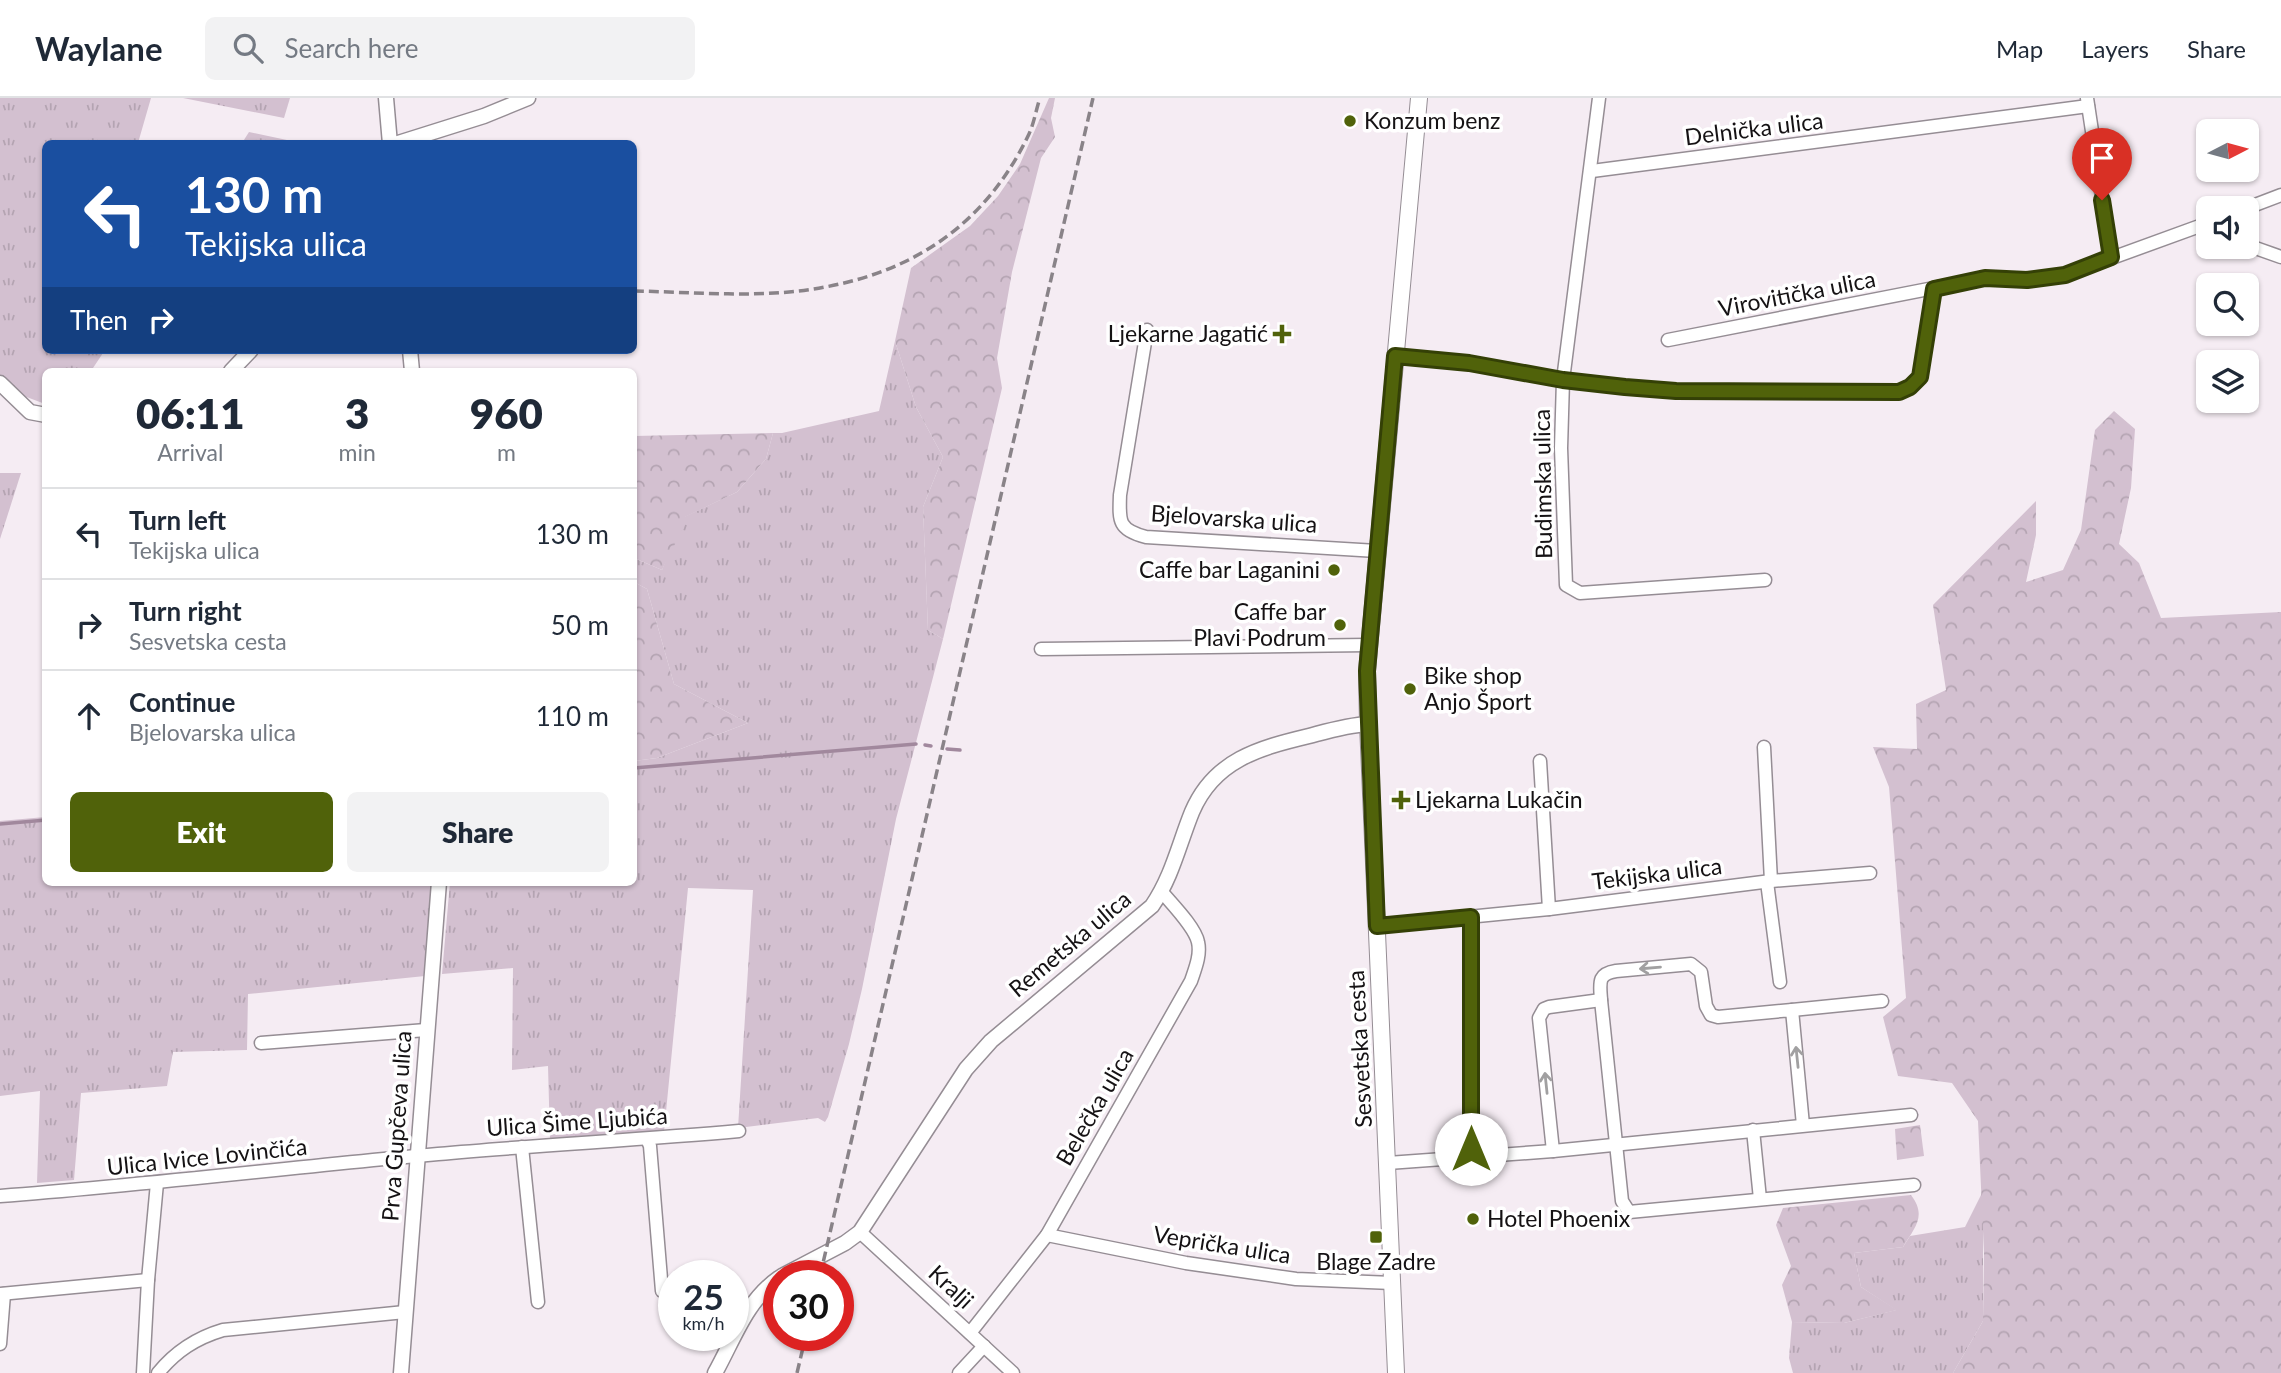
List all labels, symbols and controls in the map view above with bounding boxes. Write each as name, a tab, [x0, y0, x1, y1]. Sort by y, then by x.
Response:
search box	[205, 17, 695, 80]
text: Waylane	[35, 28, 163, 68]
icon: search	[229, 29, 267, 67]
text: Search here	[285, 32, 419, 64]
text: Map	[1996, 34, 2043, 63]
text: Layers	[2081, 34, 2149, 63]
text: Share	[2187, 34, 2246, 63]
place label: Konzum benz	[1364, 106, 1501, 134]
street label: Delnička ulica	[1683, 106, 1825, 150]
marker: Konzum benz	[1342, 113, 1358, 129]
north arrow	[2196, 119, 2259, 182]
map controls	[2196, 119, 2259, 413]
pin	[2072, 128, 2132, 200]
icon: arrive	[2083, 139, 2121, 177]
text: 130 m	[185, 165, 323, 223]
icon: left	[70, 168, 161, 259]
button: sound	[2196, 196, 2259, 259]
text: Tekijska ulica	[185, 224, 367, 263]
street label: Virovitička ulica	[1716, 264, 1878, 322]
button: search	[2196, 273, 2259, 336]
icon: right	[142, 301, 180, 339]
text: Then	[70, 304, 128, 336]
place label: Ljekarne Jagatić	[1108, 319, 1268, 347]
marker: Ljekarne Jagatić	[1274, 326, 1290, 342]
button: layers	[2196, 350, 2259, 413]
text: 06:11	[136, 388, 245, 438]
text: 3	[345, 388, 369, 438]
text: 960	[470, 388, 543, 438]
street label: Budimska ulica	[1527, 409, 1557, 559]
text: Arrival	[157, 438, 223, 466]
text: min	[339, 438, 376, 466]
text: m	[497, 438, 516, 466]
street label: Bjelovarska ulica	[1150, 498, 1318, 538]
text: Turn left	[129, 504, 226, 536]
icon: left	[70, 515, 108, 553]
text: 130 m	[536, 518, 609, 550]
text: Tekijska ulica	[129, 536, 260, 564]
place label: Caffe bar Laganini	[1139, 555, 1320, 583]
marker: Caffe bar Laganini	[1326, 562, 1342, 578]
text: Turn right	[129, 595, 242, 627]
place label: Caffe bar Plavi Podrum	[1193, 597, 1327, 651]
icon: right	[70, 606, 108, 644]
text: 50 m	[551, 609, 609, 641]
marker: Caffe bar Plavi Podrum	[1332, 617, 1348, 633]
text: Sesvetska cesta	[129, 627, 287, 655]
place label: Bike shop Anjo Šport	[1424, 661, 1532, 715]
marker: Bike shop Anjo Šport	[1402, 681, 1418, 697]
text: Continue	[129, 686, 235, 718]
icon: ahead	[70, 697, 108, 735]
text: 110 m	[536, 700, 609, 732]
text: Bjelovarska ulica	[129, 718, 296, 746]
place label: Ljekarna Lukačin	[1415, 785, 1583, 813]
button: Exit	[70, 792, 333, 872]
button: Share	[347, 792, 609, 872]
marker: Ljekarna Lukačin	[1393, 792, 1409, 808]
street label: Tekijska ulica	[1590, 851, 1723, 895]
street label: Remetska ulica	[1003, 884, 1136, 1002]
one-way arrow	[1640, 962, 1662, 975]
street label: Sesvetska cesta	[1341, 970, 1377, 1129]
street label: Prva Gupčeva ulica	[375, 1030, 417, 1222]
street label: Belečka ulica	[1049, 1043, 1139, 1170]
one-way arrow	[1790, 1046, 1803, 1069]
one-way arrow	[1539, 1072, 1552, 1095]
street label: Ulica Šime Ljubića	[485, 1101, 669, 1141]
position arrow	[1434, 1112, 1508, 1186]
street label: Ulica Ivice Lovinčića	[105, 1132, 308, 1180]
place label: Hotel Phoenix	[1487, 1204, 1631, 1232]
marker: Hotel Phoenix	[1465, 1211, 1481, 1227]
street label: Veprička ulica	[1151, 1219, 1293, 1269]
marker: Blage Zadre	[1368, 1229, 1384, 1245]
place label: Blage Zadre	[1316, 1247, 1436, 1275]
street label: Kralji	[923, 1259, 980, 1314]
speed limit sign: 30	[763, 1260, 854, 1351]
text: 25	[683, 1275, 724, 1317]
text: km/h	[682, 1312, 725, 1334]

